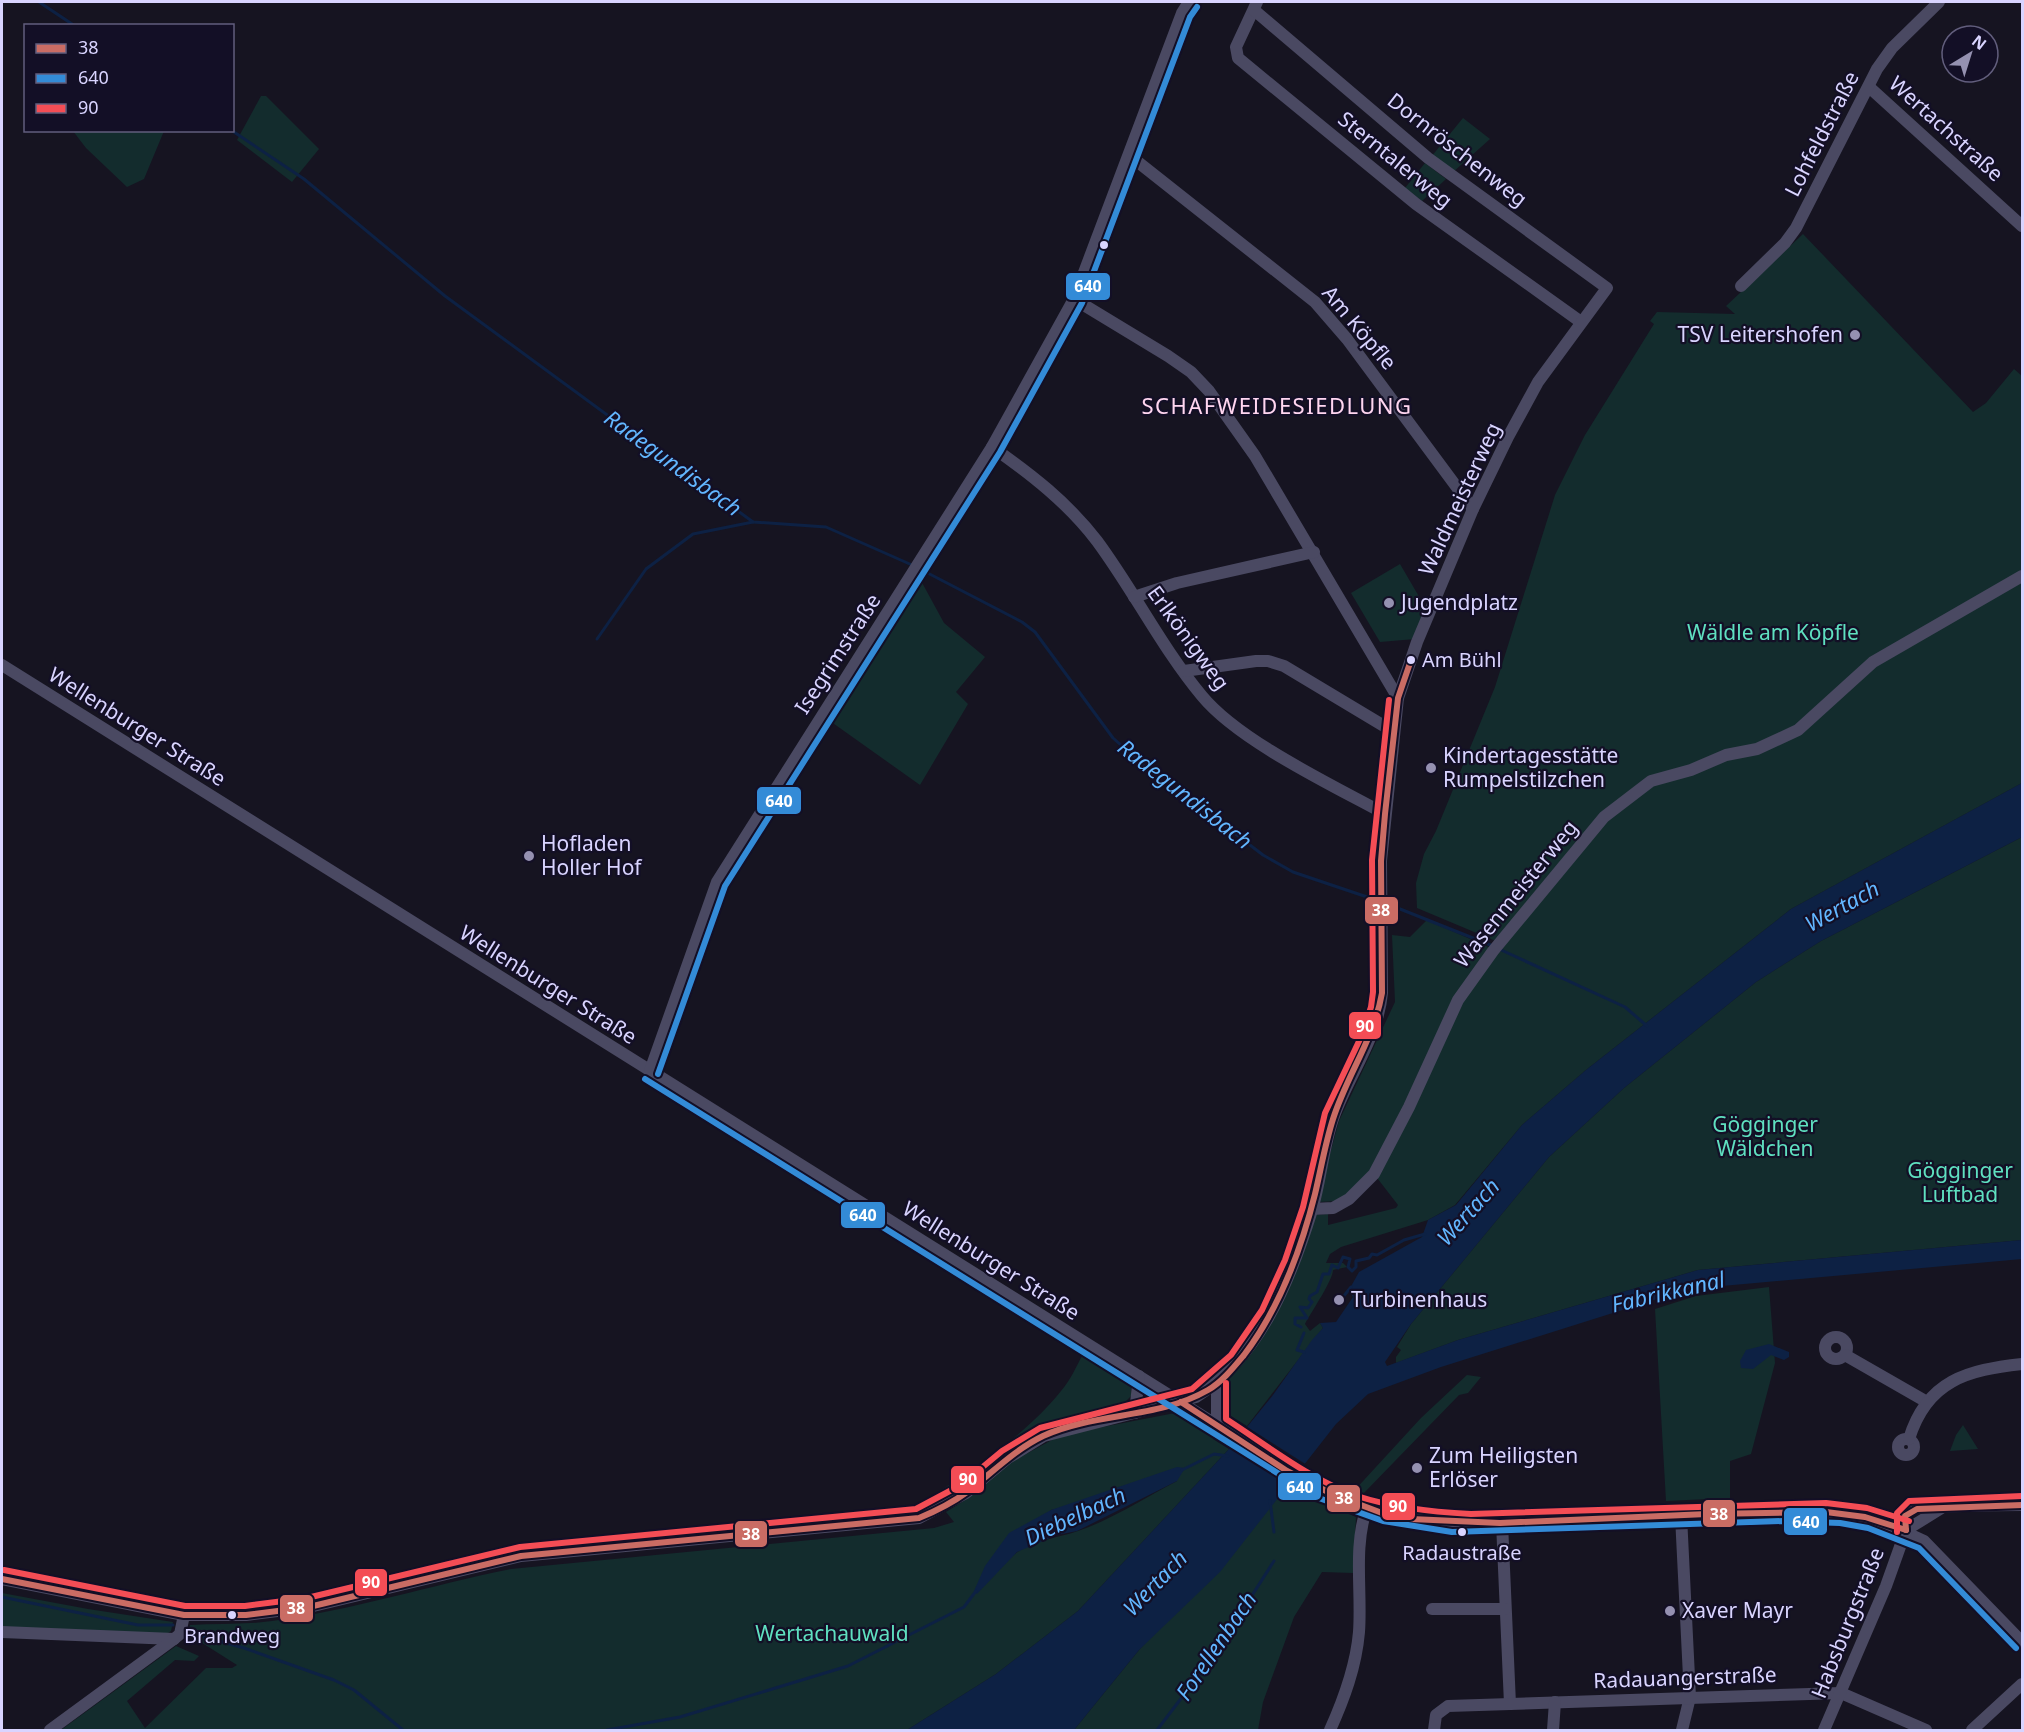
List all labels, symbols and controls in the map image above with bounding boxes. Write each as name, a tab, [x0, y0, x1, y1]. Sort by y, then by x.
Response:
legend	[24, 24, 234, 132]
north arrow	[1940, 24, 2000, 84]
text: N	[1967, 30, 1991, 55]
text: 38	[78, 35, 99, 59]
text: 640	[78, 65, 109, 89]
street label: Lohfeldstraße	[1778, 66, 1865, 201]
street label: Wertachstraße	[1883, 69, 2010, 187]
street label: Dornröschenweg	[1382, 86, 1533, 213]
text: 90	[78, 95, 99, 119]
street label: Sterntalerweg	[1333, 105, 1459, 214]
unlabelled marker	[1098, 239, 1110, 251]
line badge: 640	[1065, 272, 1111, 301]
text: 640	[1074, 275, 1102, 297]
street label: Am Köpfle	[1316, 279, 1403, 375]
place label: TSV Leitershofen	[1678, 320, 1843, 348]
marker: TSV Leitershofen	[1848, 328, 1862, 342]
district label: SCHAFWEIDESIEDLUNG	[1141, 390, 1413, 420]
water label: Radegundisbach	[599, 402, 748, 522]
street label: Waldmeisterweg	[1411, 418, 1507, 580]
street label: Erlkönigweg	[1142, 580, 1236, 695]
street label: Isegrimstraße	[788, 588, 887, 719]
place label: Jugendplatz	[1399, 588, 1518, 616]
marker: Jugendplatz	[1382, 596, 1396, 610]
park label: Wäldle am Köpfle	[1687, 618, 1859, 646]
place label: Am Bühl	[1422, 646, 1502, 673]
marker: Am Bühl	[1405, 654, 1417, 666]
street label: Wellenburger Straße	[44, 660, 231, 792]
water label: Radegundisbach	[1112, 731, 1259, 855]
place label: Kindertagesstätte Rumpelstilzchen	[1443, 741, 1618, 793]
marker: Kindertagesstätte Rumpelstilzchen	[1424, 761, 1438, 775]
line badge: 640	[756, 786, 802, 815]
text: 640	[765, 790, 793, 812]
street label: Wasenmeisterweg	[1447, 814, 1583, 973]
place label: Hofladen Holler Hof	[541, 829, 643, 881]
marker: Hofladen Holler Hof	[522, 849, 536, 863]
water label: Wertach	[1799, 872, 1884, 938]
line badge: 38	[1364, 896, 1399, 925]
text: 38	[1372, 899, 1390, 921]
street label: Wellenburger Straße	[455, 918, 642, 1050]
line badge: 90	[1348, 1011, 1382, 1040]
text: 90	[1356, 1015, 1374, 1037]
park label: Gögginger Wäldchen	[1712, 1110, 1818, 1162]
park label: Gögginger Luftbad	[1907, 1156, 2013, 1208]
water label: Wertach	[1429, 1171, 1505, 1251]
street label: Wellenburger Straße	[898, 1194, 1085, 1326]
line badge: 640	[840, 1201, 886, 1229]
text: 640	[849, 1204, 877, 1226]
water label: Fabrikkanal	[1608, 1263, 1729, 1319]
place label: Turbinenhaus	[1351, 1285, 1487, 1313]
marker: Turbinenhaus	[1332, 1293, 1346, 1307]
place label: Zum Heiligsten Erlöser	[1429, 1441, 1578, 1493]
marker: Zum Heiligsten Erlöser	[1410, 1461, 1424, 1475]
line badge: 90	[950, 1465, 985, 1494]
text: 90	[959, 1468, 977, 1490]
line badge: 640	[1277, 1472, 1322, 1501]
text: 640	[1286, 1476, 1314, 1498]
water label: Diebelbach	[1019, 1479, 1130, 1552]
line badge: 38	[1326, 1484, 1361, 1513]
text: 38	[1335, 1487, 1353, 1509]
line badge: 90	[1381, 1492, 1416, 1521]
text: 90	[1389, 1495, 1407, 1517]
line badge: 38	[1702, 1499, 1736, 1528]
text: 38	[1710, 1503, 1728, 1525]
line badge: 640	[1783, 1507, 1828, 1536]
text: 640	[1792, 1511, 1820, 1533]
line badge: 38	[734, 1520, 768, 1548]
text: 38	[742, 1523, 760, 1545]
marker: Radaustraße	[1456, 1526, 1468, 1538]
place label: Radaustraße	[1402, 1539, 1522, 1566]
water label: Wertach	[1115, 1543, 1193, 1622]
street label: Habsburgstraße	[1804, 1543, 1890, 1702]
line badge: 90	[354, 1568, 388, 1597]
text: 90	[362, 1571, 380, 1593]
water label: Forellenbach	[1168, 1585, 1263, 1706]
line badge: 38	[279, 1594, 314, 1623]
place label: Xaver Mayr	[1682, 1596, 1793, 1624]
text: 38	[287, 1597, 305, 1619]
marker: Xaver Mayr	[1663, 1604, 1677, 1618]
marker: Brandweg	[226, 1609, 238, 1621]
park label: Wertachauwald	[755, 1619, 909, 1647]
place label: Brandweg	[184, 1622, 280, 1649]
street label: Radauangerstraße	[1593, 1660, 1777, 1694]

